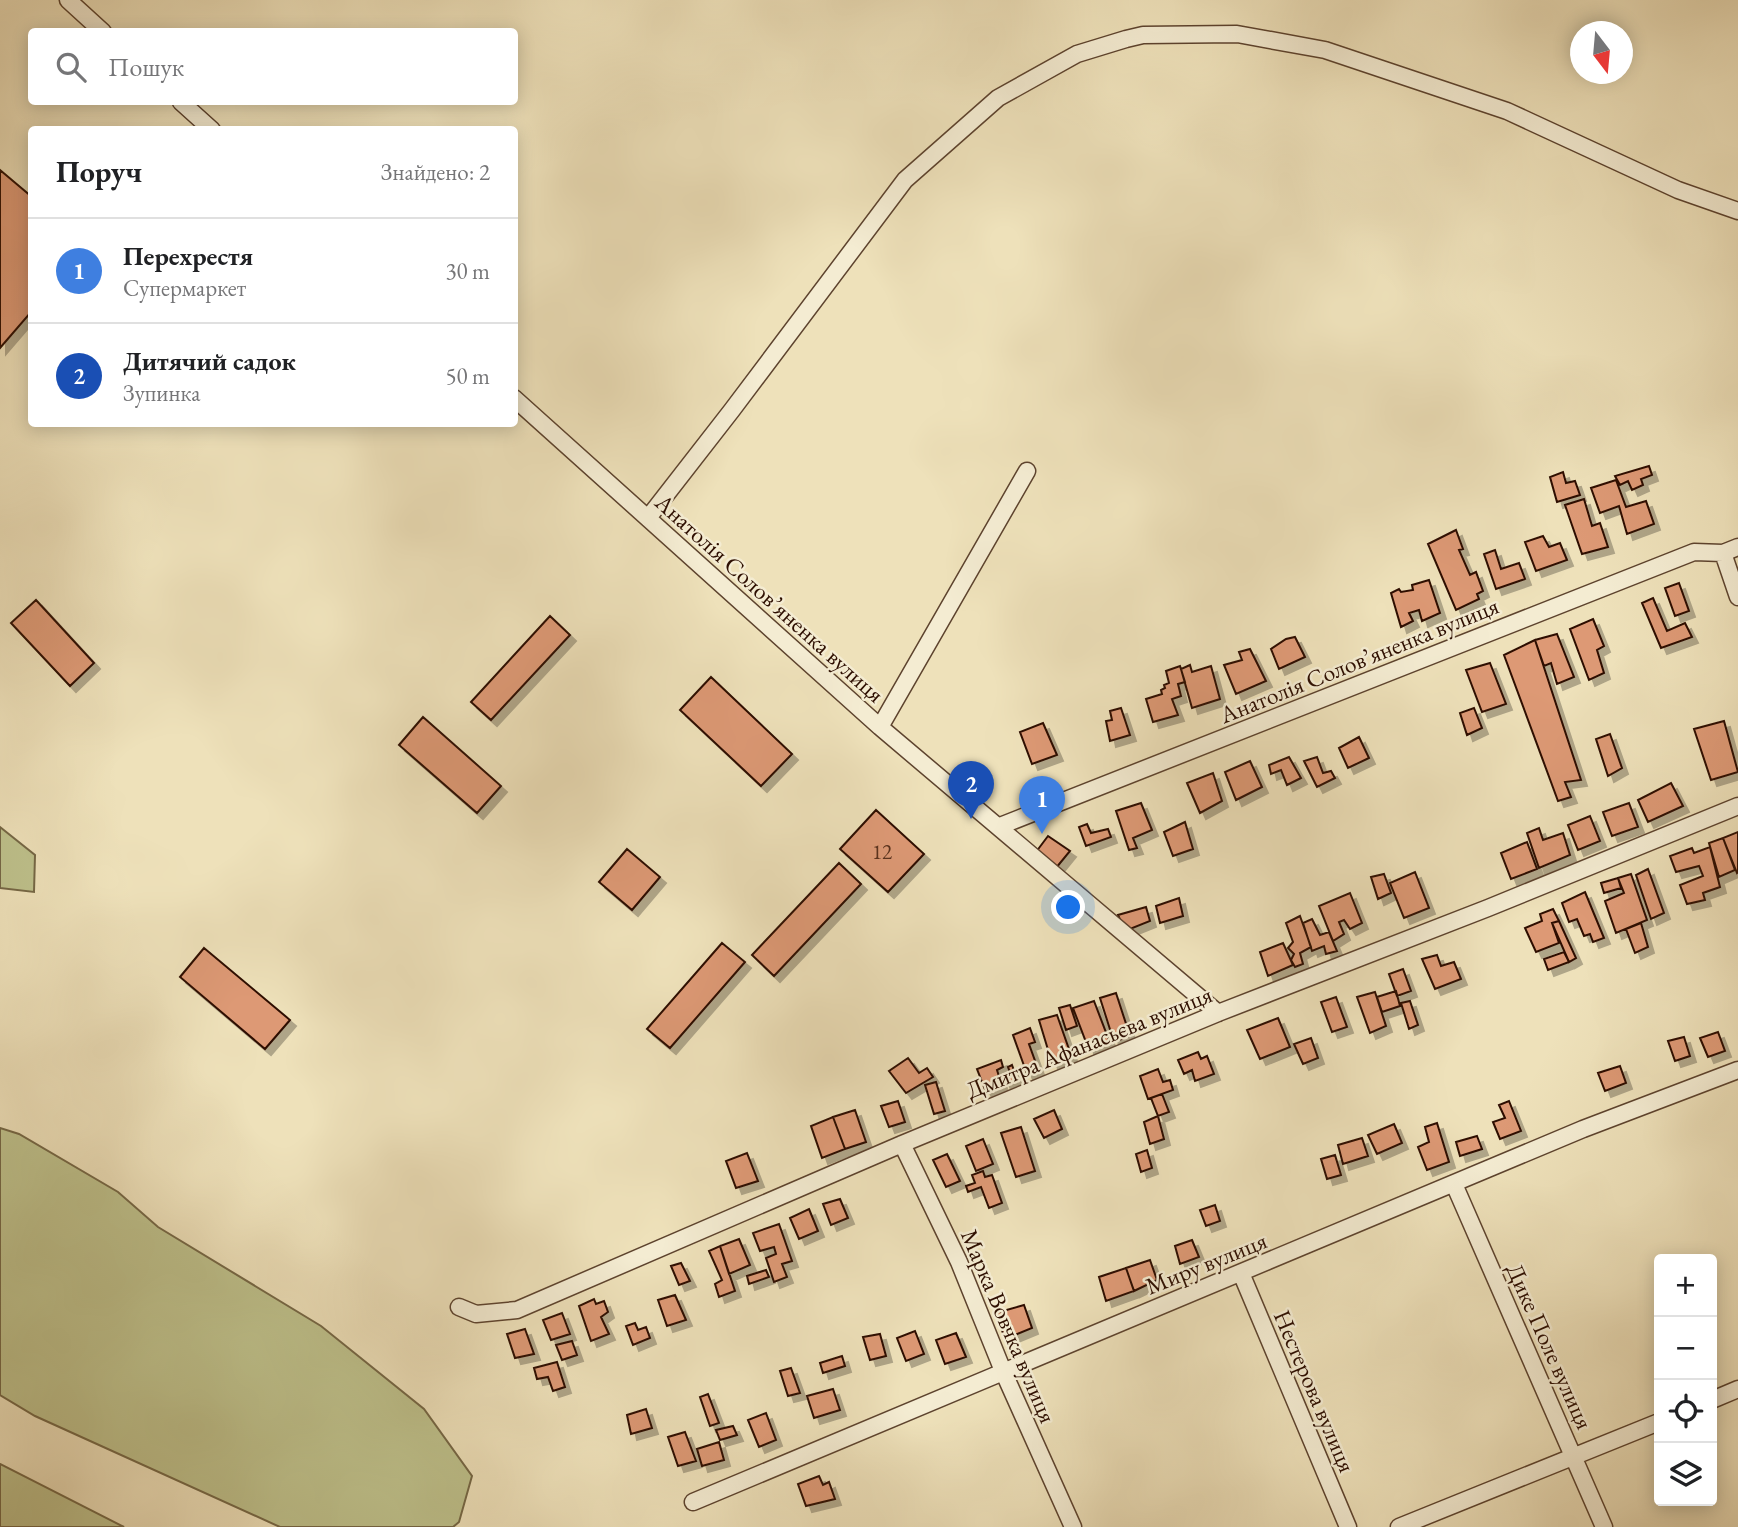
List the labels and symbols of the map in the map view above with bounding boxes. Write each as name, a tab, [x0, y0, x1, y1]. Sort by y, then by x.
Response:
north arrow	[1570, 21, 1633, 84]
street label: Анатолія Солов’яненка вулиця	[648, 486, 891, 709]
street label: Анатолія Солов’яненка вулиця	[1214, 590, 1503, 731]
pin: 2	[948, 761, 994, 819]
pin: 1	[1019, 776, 1065, 834]
house number: 12	[872, 838, 892, 865]
your location	[1051, 890, 1085, 924]
street label: Дмитра Афанасьєва вулиця	[961, 978, 1217, 1106]
street label: Марка Вовчка вулиця	[954, 1224, 1064, 1428]
street label: Миру вулиця	[1141, 1224, 1272, 1301]
street label: Дике Поле вулиця	[1500, 1258, 1601, 1434]
street label: Нестерова вулиця	[1267, 1305, 1363, 1477]

